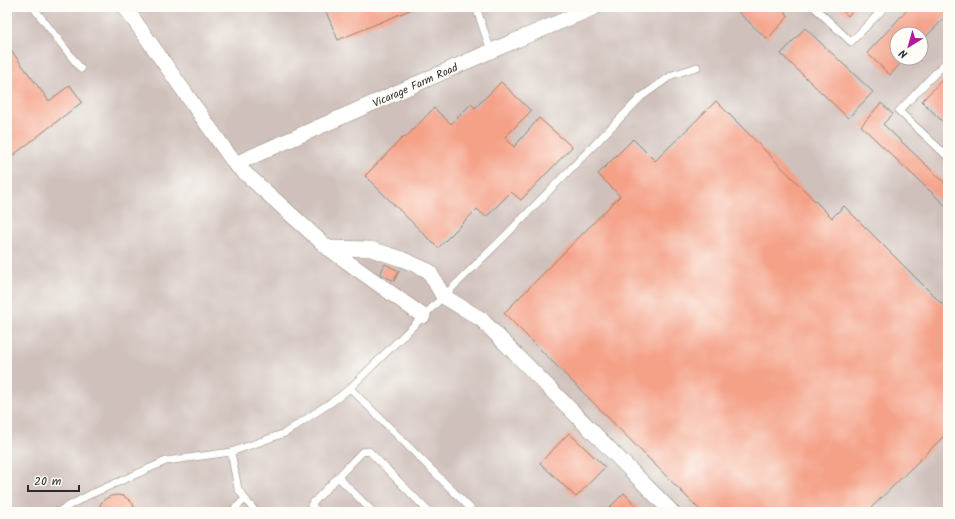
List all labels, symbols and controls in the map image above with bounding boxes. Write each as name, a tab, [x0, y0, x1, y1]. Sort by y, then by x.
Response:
north arrow	[889, 26, 929, 66]
text: N	[895, 44, 912, 62]
street label: Vicarage Farm Road	[370, 59, 461, 113]
scale bar	[28, 467, 79, 493]
text: 20 m	[34, 472, 62, 491]

